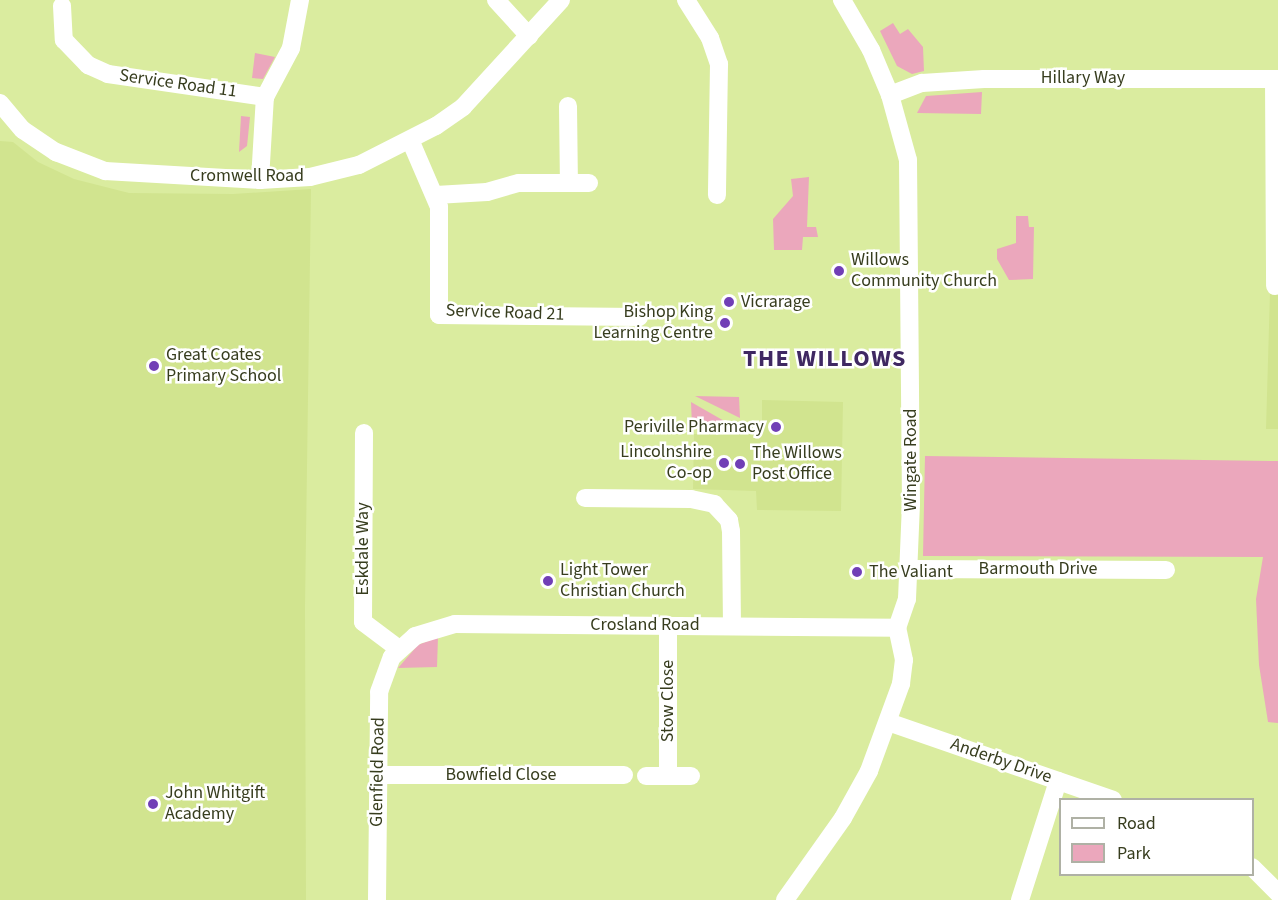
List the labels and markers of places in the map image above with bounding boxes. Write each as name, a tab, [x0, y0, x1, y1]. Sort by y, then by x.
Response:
place label: Willows Community Church	[851, 250, 997, 292]
marker: Willows Community Church	[832, 264, 846, 278]
place label: Vicrarage	[741, 291, 810, 313]
marker: Vicrarage	[722, 295, 736, 309]
place label: Bishop King Learning Centre	[594, 302, 713, 344]
marker: Bishop King Learning Centre	[718, 316, 732, 330]
place label: Great Coates Primary School	[166, 345, 281, 388]
marker: Great Coates Primary School	[147, 359, 161, 373]
place label: Periville Pharmacy	[624, 416, 764, 438]
marker: Periville Pharmacy	[769, 420, 783, 434]
place label: Lincolnshire Co-op	[620, 442, 712, 484]
place label: The Willows Post Office	[752, 443, 842, 486]
marker: Lincolnshire Co-op	[717, 456, 731, 470]
marker: The Willows Post Office	[733, 457, 747, 471]
place label: Light Tower Christian Church	[560, 560, 685, 602]
place label: The Valiant	[869, 561, 953, 583]
marker: The Valiant	[850, 565, 864, 579]
marker: Light Tower Christian Church	[541, 574, 555, 588]
place label: John Whitgift Academy	[165, 783, 265, 826]
marker: John Whitgift Academy	[146, 797, 160, 811]

